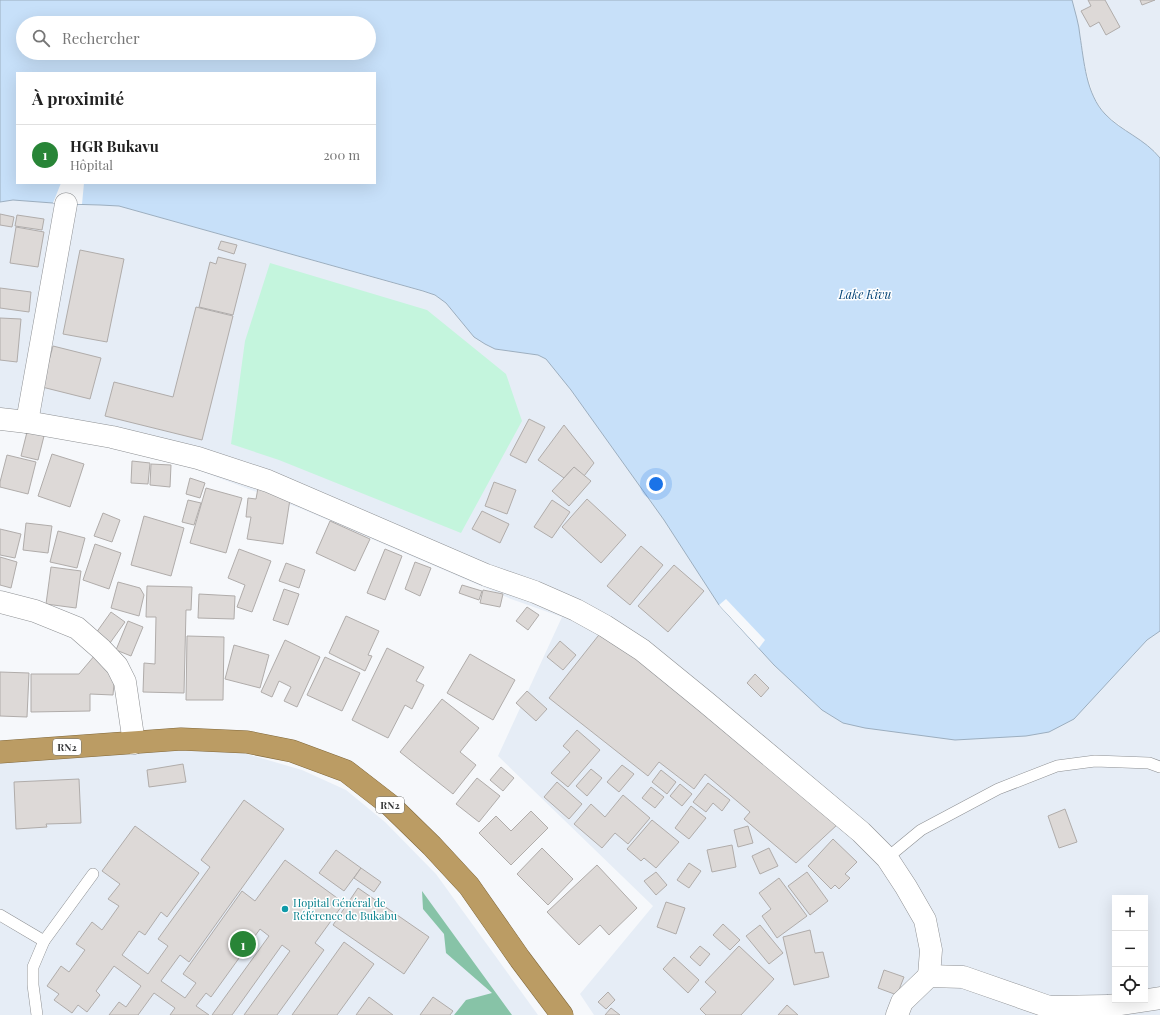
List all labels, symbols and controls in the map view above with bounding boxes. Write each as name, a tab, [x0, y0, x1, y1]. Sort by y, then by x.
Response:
search box	[16, 16, 376, 60]
icon: search	[30, 27, 52, 49]
text: Rechercher	[62, 28, 140, 48]
text: À proximité	[32, 87, 124, 109]
text: HGR Bukavu	[70, 136, 159, 156]
text: 1	[43, 146, 47, 163]
text: 200 m	[323, 146, 360, 163]
text: Hôpital	[70, 156, 113, 173]
water label: Lake Kivu	[838, 286, 891, 302]
your location	[646, 474, 666, 494]
road number: RN2	[53, 739, 81, 755]
road number: RN2	[376, 797, 404, 813]
place label: Hopital Général de Référence de Bukabu	[293, 895, 398, 923]
map controls	[1112, 895, 1148, 1003]
button: +	[1112, 895, 1148, 931]
marker: Hopital Général de Référence de Bukabu	[280, 904, 290, 914]
pin: 1	[230, 929, 256, 959]
button: −	[1112, 931, 1148, 967]
button: locate	[1112, 967, 1148, 1003]

